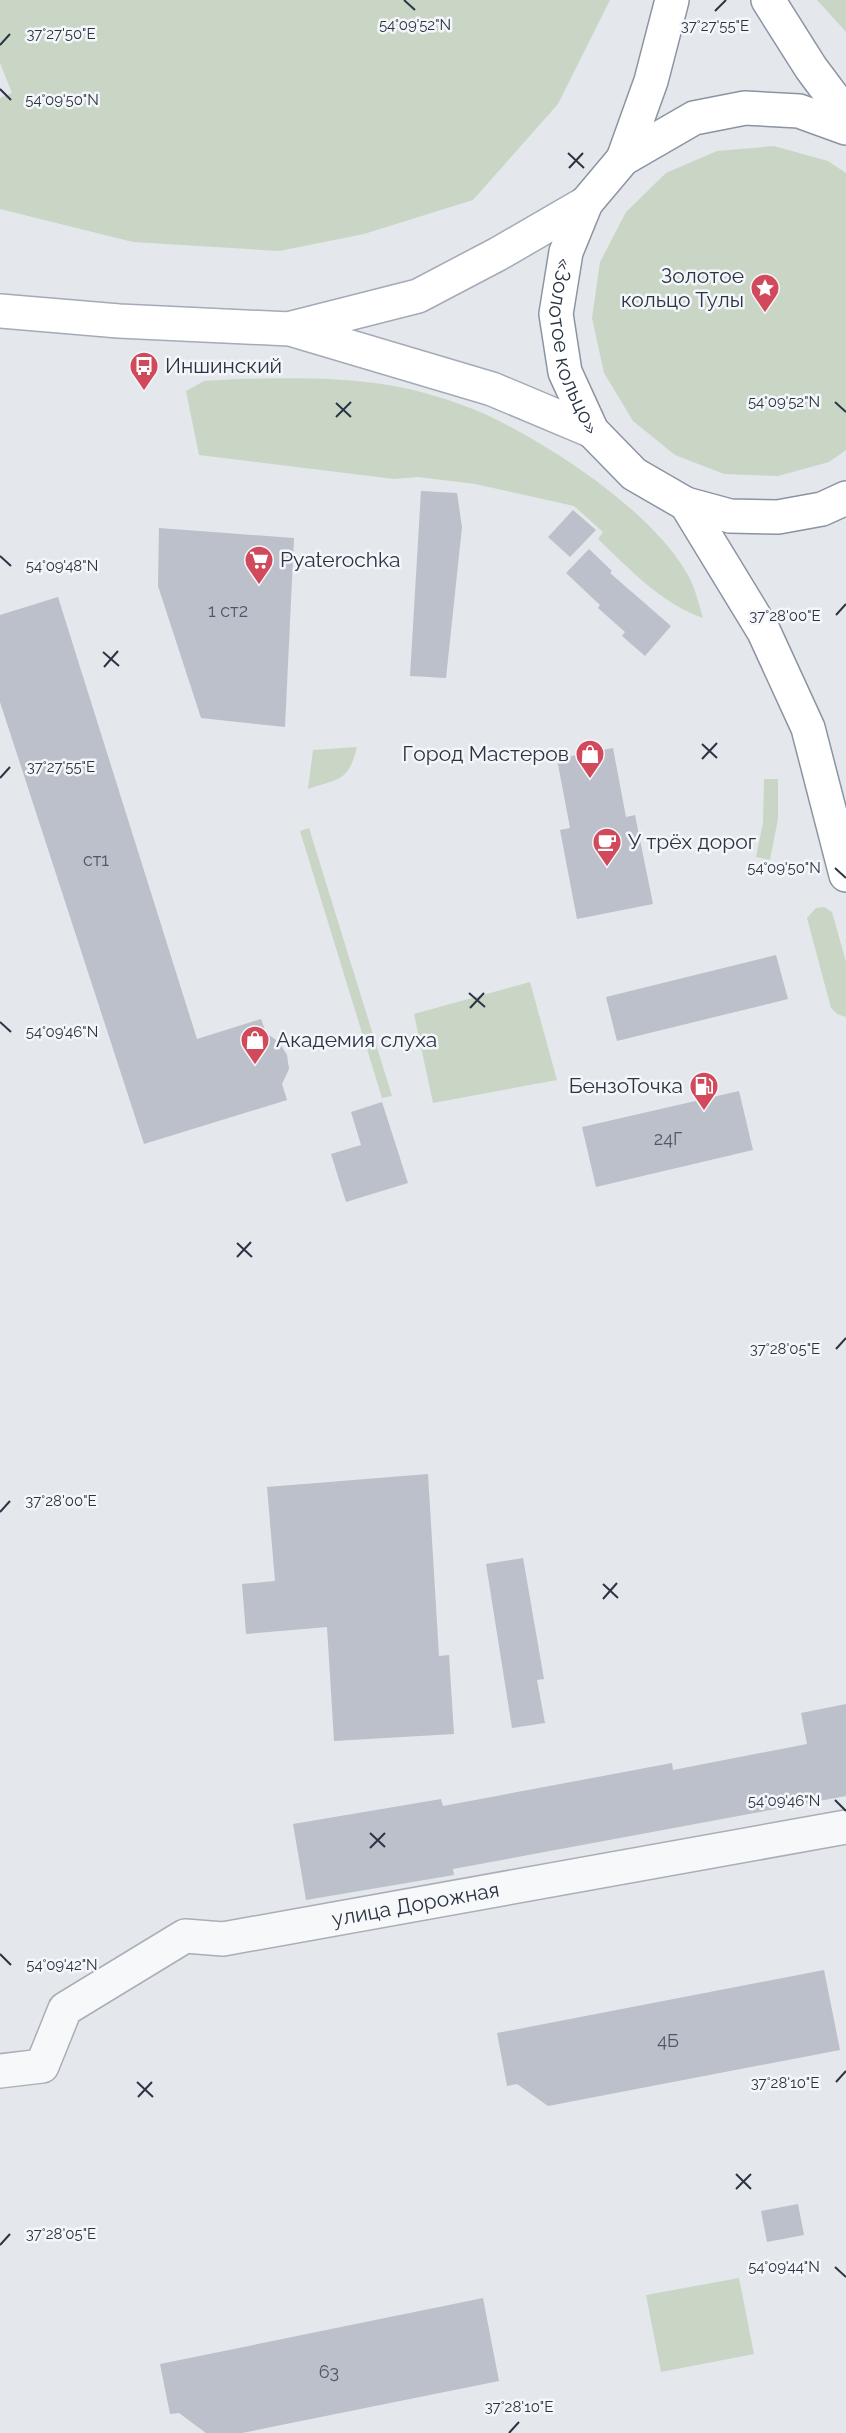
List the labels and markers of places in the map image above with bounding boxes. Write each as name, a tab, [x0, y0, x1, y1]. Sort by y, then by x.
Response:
place label: Золотое кольцо Тулы	[621, 263, 744, 312]
place icon: Золотое кольцо Тулы	[749, 272, 781, 314]
bus stop icon: Иншинский	[128, 350, 160, 392]
place label: Иншинский	[165, 353, 282, 378]
supermarket icon: Pyaterochka	[243, 544, 275, 586]
place label: Pyaterochka	[280, 547, 401, 572]
shop icon: Город Мастеров	[574, 738, 606, 780]
place label: Город Мастеров	[402, 741, 569, 766]
cafe icon: У трёх дорог	[591, 826, 623, 868]
place label: У трёх дорог	[628, 829, 757, 854]
shop icon: Академия слуха	[239, 1024, 271, 1066]
place label: Академия слуха	[276, 1027, 437, 1052]
fuel station icon: БензоТочка	[688, 1070, 720, 1112]
place label: БензоТочка	[569, 1073, 683, 1098]

